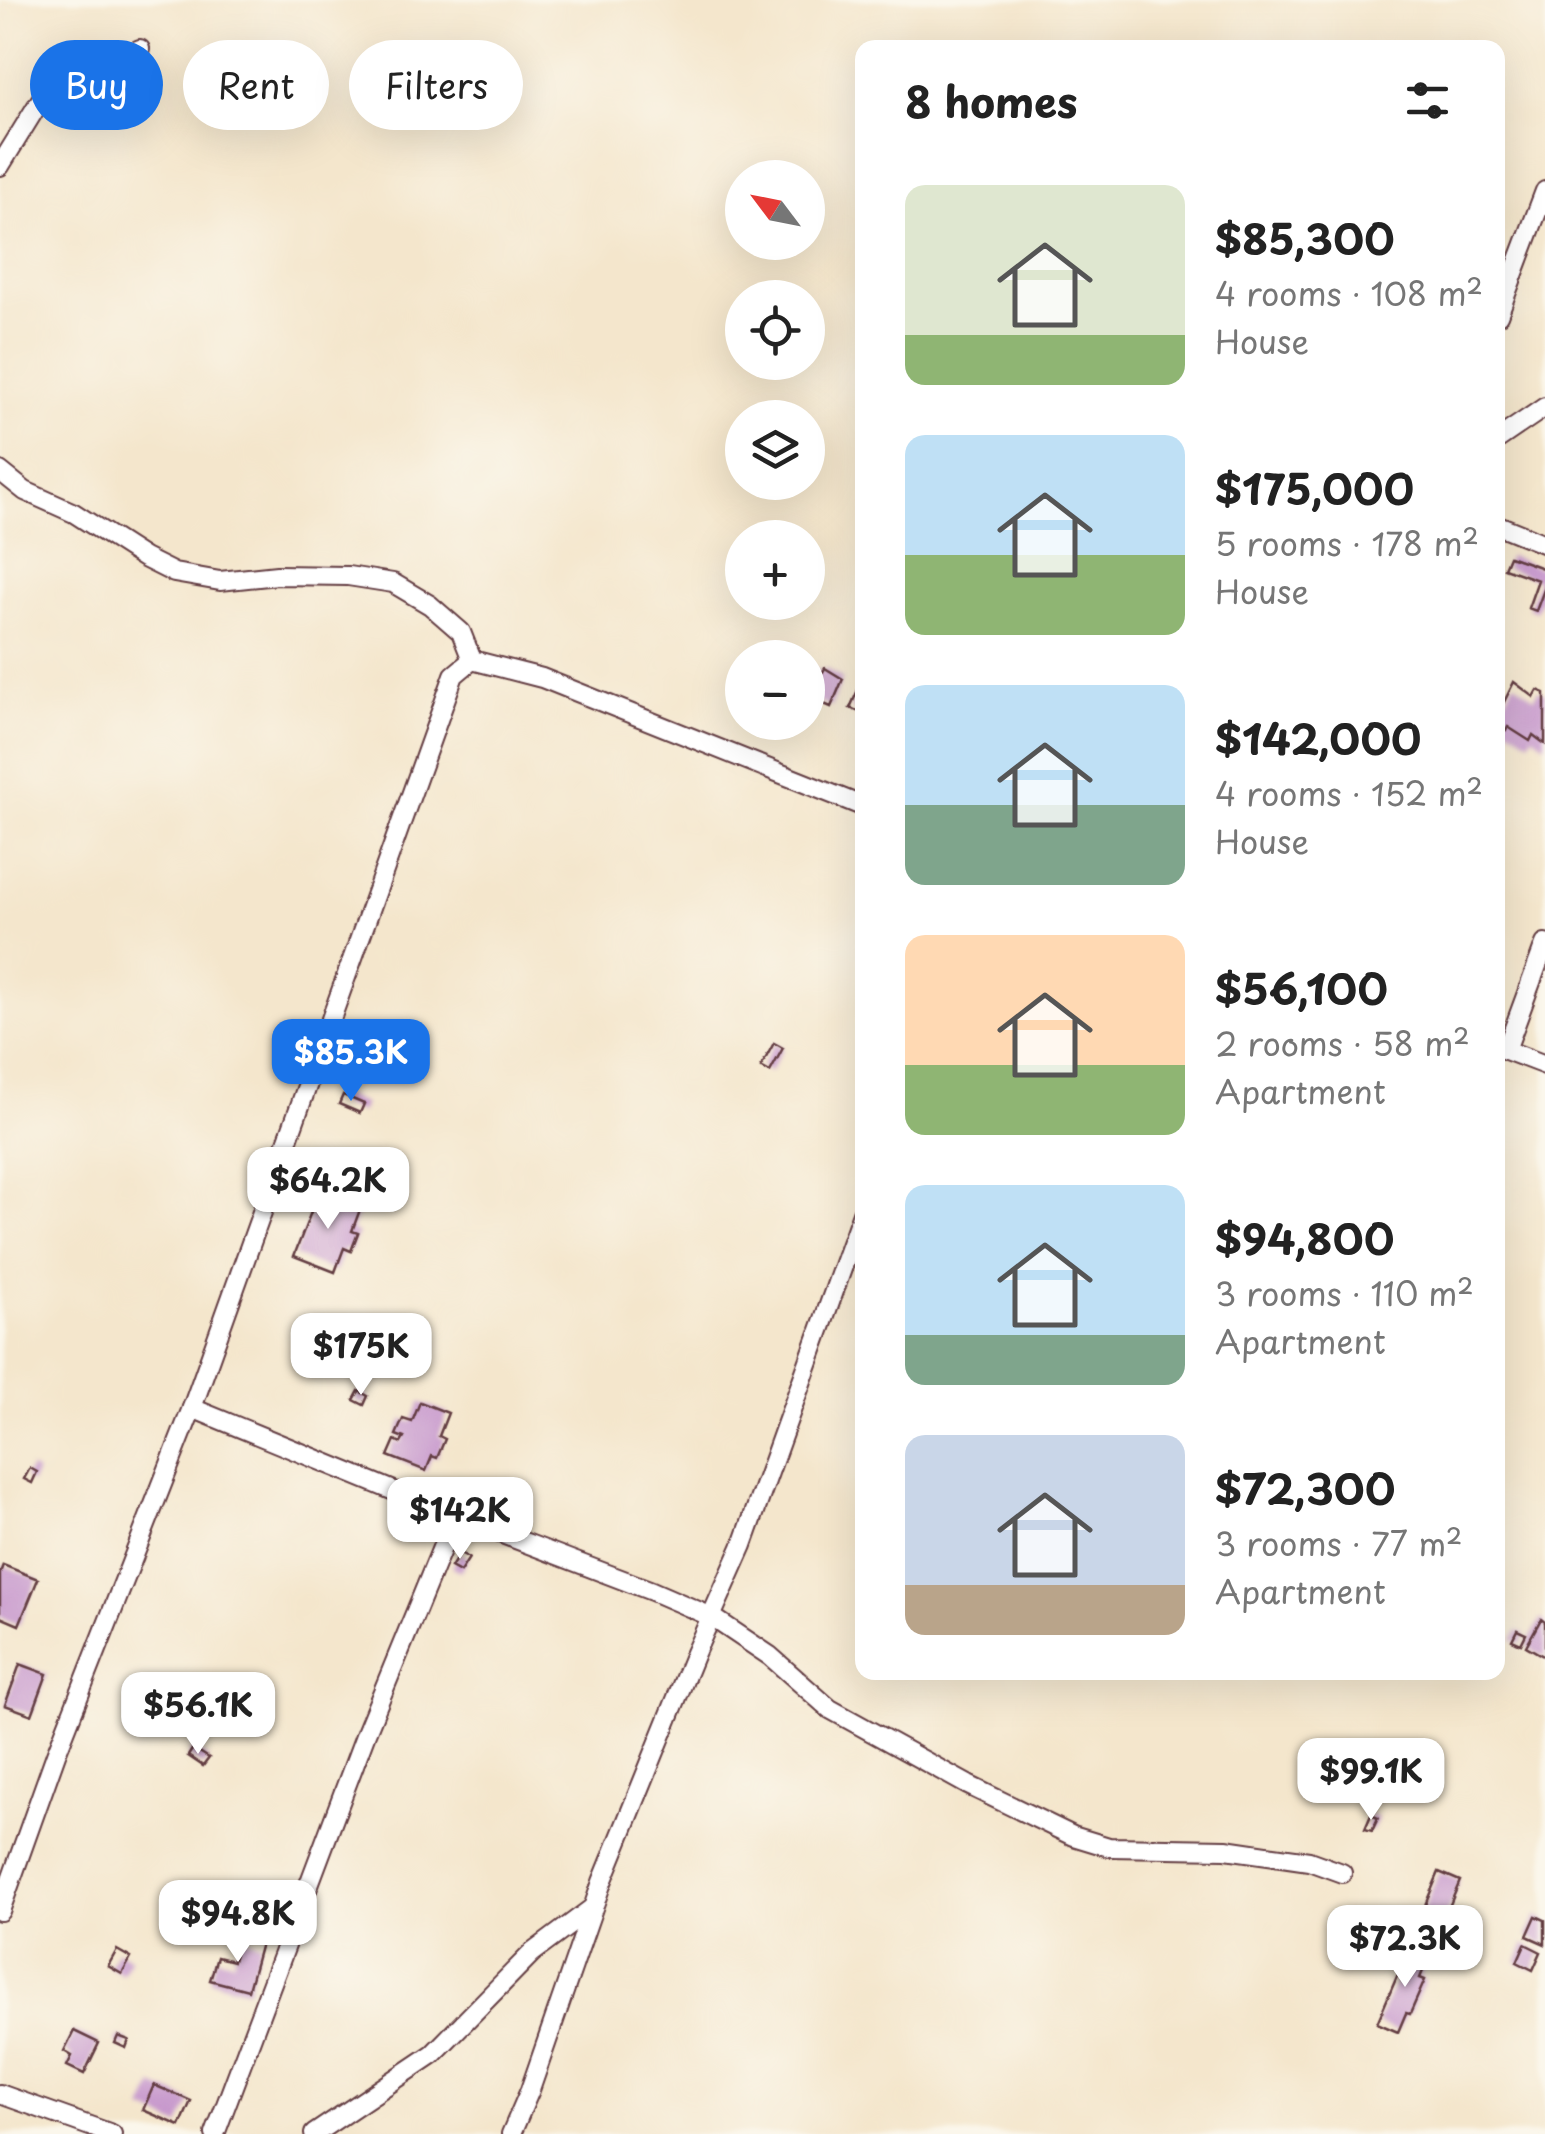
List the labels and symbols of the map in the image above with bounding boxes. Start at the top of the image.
north arrow [725,160,825,260]
pin: $85.3K [270,1019,432,1104]
pin: $64.2K [247,1147,409,1232]
pin: $175K [291,1313,431,1398]
pin: $142K [390,1477,530,1562]
pin: $56.1K [117,1672,279,1757]
pin: $99.1K [1290,1738,1452,1823]
pin: $94.8K [157,1880,319,1965]
pin: $72.3K [1324,1905,1486,1990]

